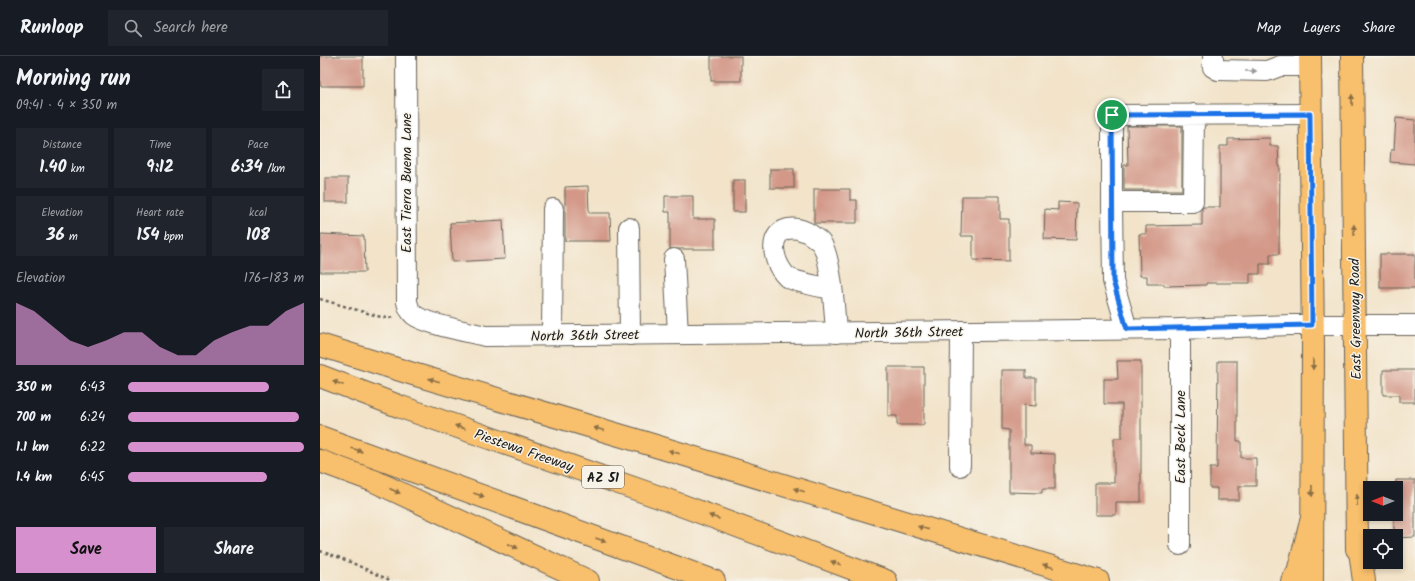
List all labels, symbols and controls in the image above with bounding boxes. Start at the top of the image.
search box [108,10,388,46]
text: Runloop [20,13,84,43]
text: Search here [154,16,228,40]
icon: search [122,17,144,39]
text: Map [1257,17,1281,39]
text: Layers [1303,17,1341,39]
text: Share [1363,17,1395,39]
text: Morning run [16,62,131,97]
one-way arrow [1245,68,1258,74]
button: share [262,69,304,111]
one-way arrow [1349,93,1355,106]
text: 09:41 · 4 × 350 m [16,95,117,116]
pin [1095,98,1129,132]
icon: arrive [1101,104,1123,126]
street label: East Tierra Buena Lane [396,112,418,253]
text: Distance [42,136,82,154]
text: Time [149,136,171,154]
text: Pace [248,136,268,154]
text: 1.40 [39,154,66,181]
text: 9:12 [146,154,174,181]
text: 6:34 [231,154,263,181]
text: km [66,160,85,178]
text: /km [263,160,285,178]
text: Elevation [41,204,83,222]
text: Heart rate [136,204,184,222]
text: kcal [249,204,267,222]
text: 36 [46,222,65,249]
text: 154 [136,222,159,249]
text: 108 [246,222,270,249]
one-way arrow [1351,223,1357,236]
text: m [65,228,78,246]
text: bpm [159,228,184,246]
street label: East Greenway Road [1344,257,1368,380]
text: Elevation [16,268,65,289]
text: 176–183 m [244,268,304,289]
street label: North 36th Street [854,321,964,345]
street label: North 36th Street [530,324,640,348]
one-way arrow [1310,358,1316,371]
text: 350 m [16,377,52,398]
text: 6:43 [80,377,105,398]
one-way arrow [427,377,439,383]
one-way arrow [331,379,343,385]
street label: East Beck Lane [1170,390,1192,484]
text: 700 m [16,407,51,428]
text: 6:24 [80,407,105,428]
one-way arrow [453,424,465,430]
street label: Piestewa Freeway [471,424,577,478]
one-way arrow [592,426,604,432]
text: 1.1 km [16,437,49,458]
text: 6:22 [80,437,106,458]
one-way arrow [351,447,363,453]
one-way arrow [668,449,680,455]
road number: AZ 51 [582,466,624,488]
text: 1.4 km [16,467,52,488]
text: 6:45 [80,467,105,488]
north arrow [1363,481,1403,521]
map controls [1363,481,1403,569]
one-way arrow [1309,485,1315,498]
one-way arrow [792,487,804,493]
one-way arrow [389,488,401,494]
one-way arrow [473,492,485,498]
one-way arrow [1354,493,1360,506]
one-way arrow [708,514,720,520]
one-way arrow [917,525,929,531]
button: Save [16,527,156,573]
button: Share [164,527,304,573]
button: locate [1363,529,1403,569]
one-way arrow [595,537,607,543]
one-way arrow [507,543,519,549]
one-way arrow [830,559,842,565]
one-way arrow [1041,562,1053,568]

